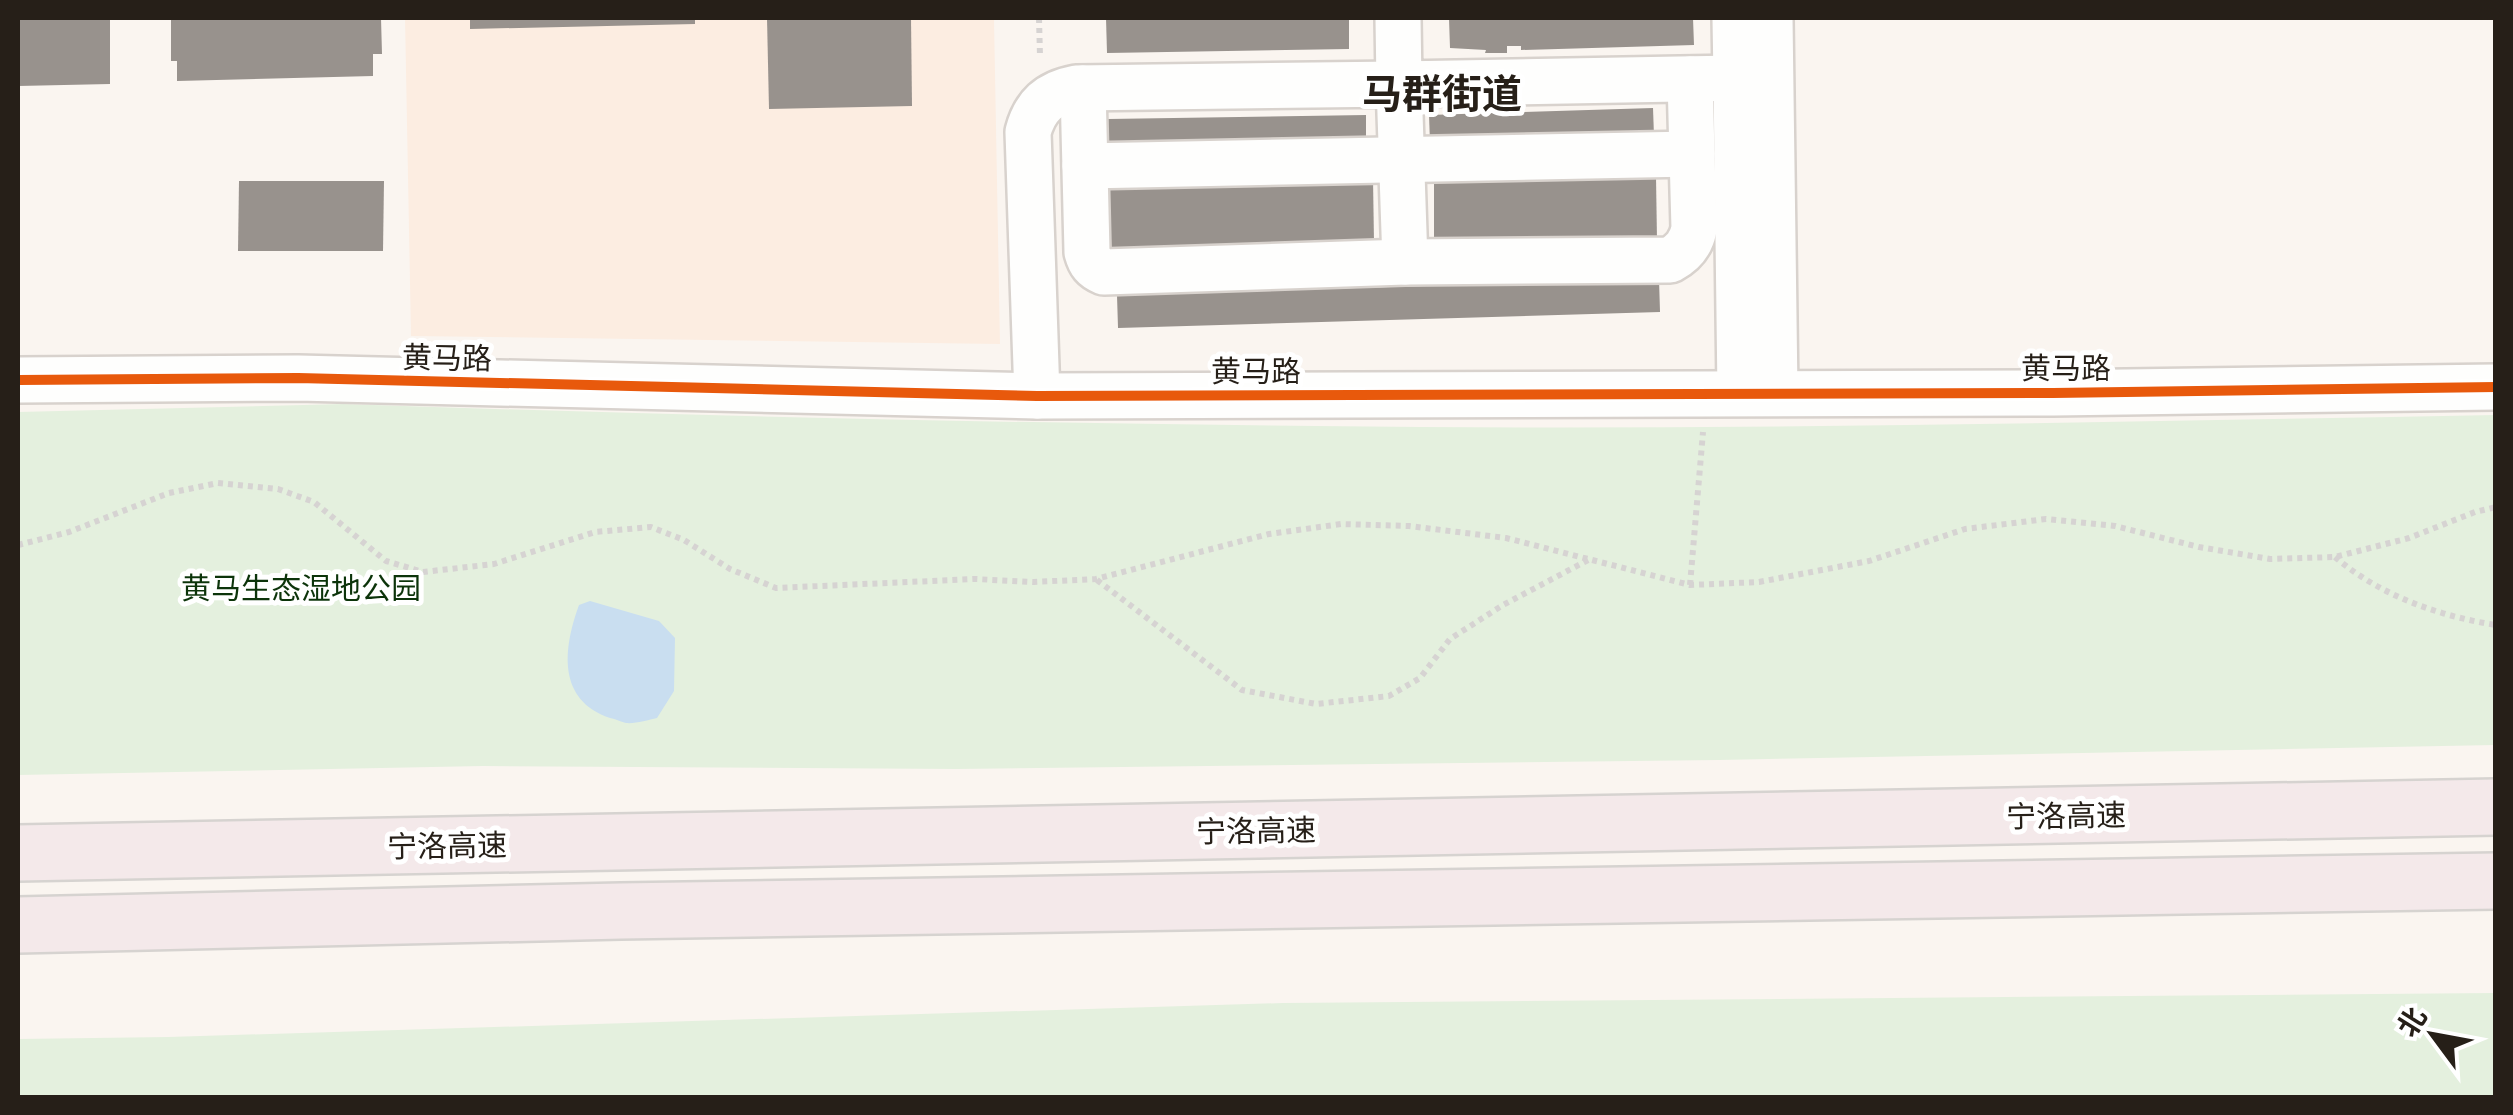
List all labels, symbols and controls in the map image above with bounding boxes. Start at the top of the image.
district label: 马群街道 [1362,65,1522,120]
street label: 黄马路 [402,336,492,378]
street label: 黄马路 [2021,347,2111,388]
street label: 黄马路 [1211,350,1301,391]
park label: 黄马生态湿地公园 [181,567,421,608]
street label: 宁洛高速 [2006,793,2126,837]
street label: 宁洛高速 [1196,808,1316,852]
street label: 宁洛高速 [387,823,507,867]
north arrow [2383,985,2483,1085]
text: 北 [2387,999,2434,1043]

